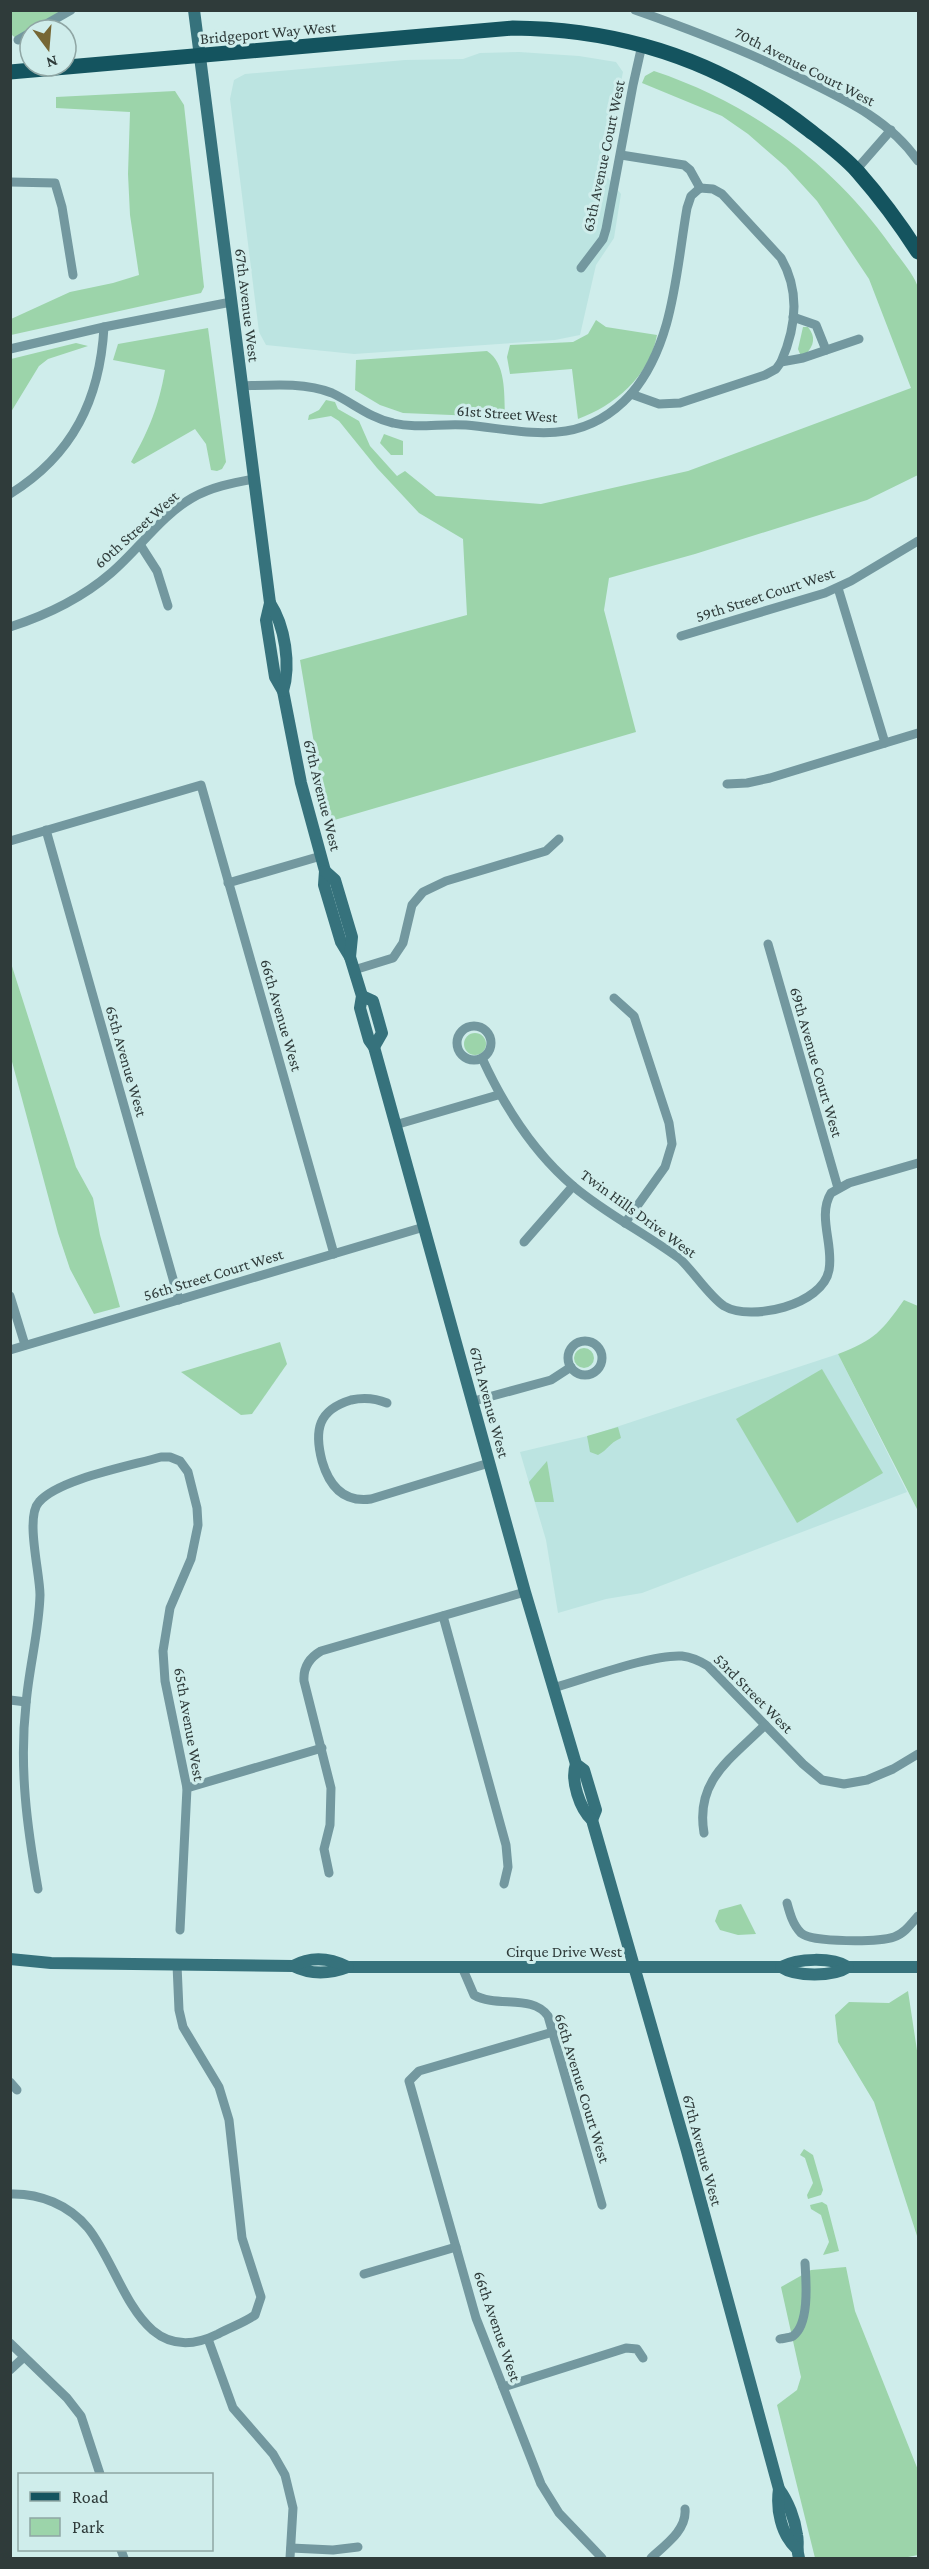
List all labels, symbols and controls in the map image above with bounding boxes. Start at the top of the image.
north arrow [18,18,78,78]
street label: Bridgeport Way West [199,18,337,48]
street label: 70th Avenue Court West [732,24,879,110]
text: N [44,52,60,72]
street label: 63th Avenue Court West [579,78,628,233]
street label: 67th Avenue West [232,247,263,364]
street label: 61st Street West [456,401,559,426]
street label: 60th Street West [91,487,182,572]
street label: 59th Street Court West [693,564,837,625]
street label: 67th Avenue West [300,738,345,853]
street label: 66th Avenue West [257,957,306,1074]
street label: 69th Avenue Court West [787,985,846,1140]
street label: 65th Avenue West [102,1004,151,1119]
street label: Twin Hills Drive West [577,1166,701,1262]
street label: 56th Street Court West [141,1245,286,1304]
street label: 67th Avenue West [466,1345,513,1460]
street label: 53rd Street West [711,1650,797,1737]
street label: 65th Avenue West [171,1666,208,1783]
street label: Cirque Drive West [506,1943,623,1961]
street label: 66th Avenue Court West [552,2011,614,2166]
street label: 67th Avenue West [679,2093,726,2208]
street label: 66th Avenue West [471,2269,525,2384]
legend [18,2473,213,2551]
text: Road [72,2487,109,2507]
text: Park [72,2517,104,2537]

